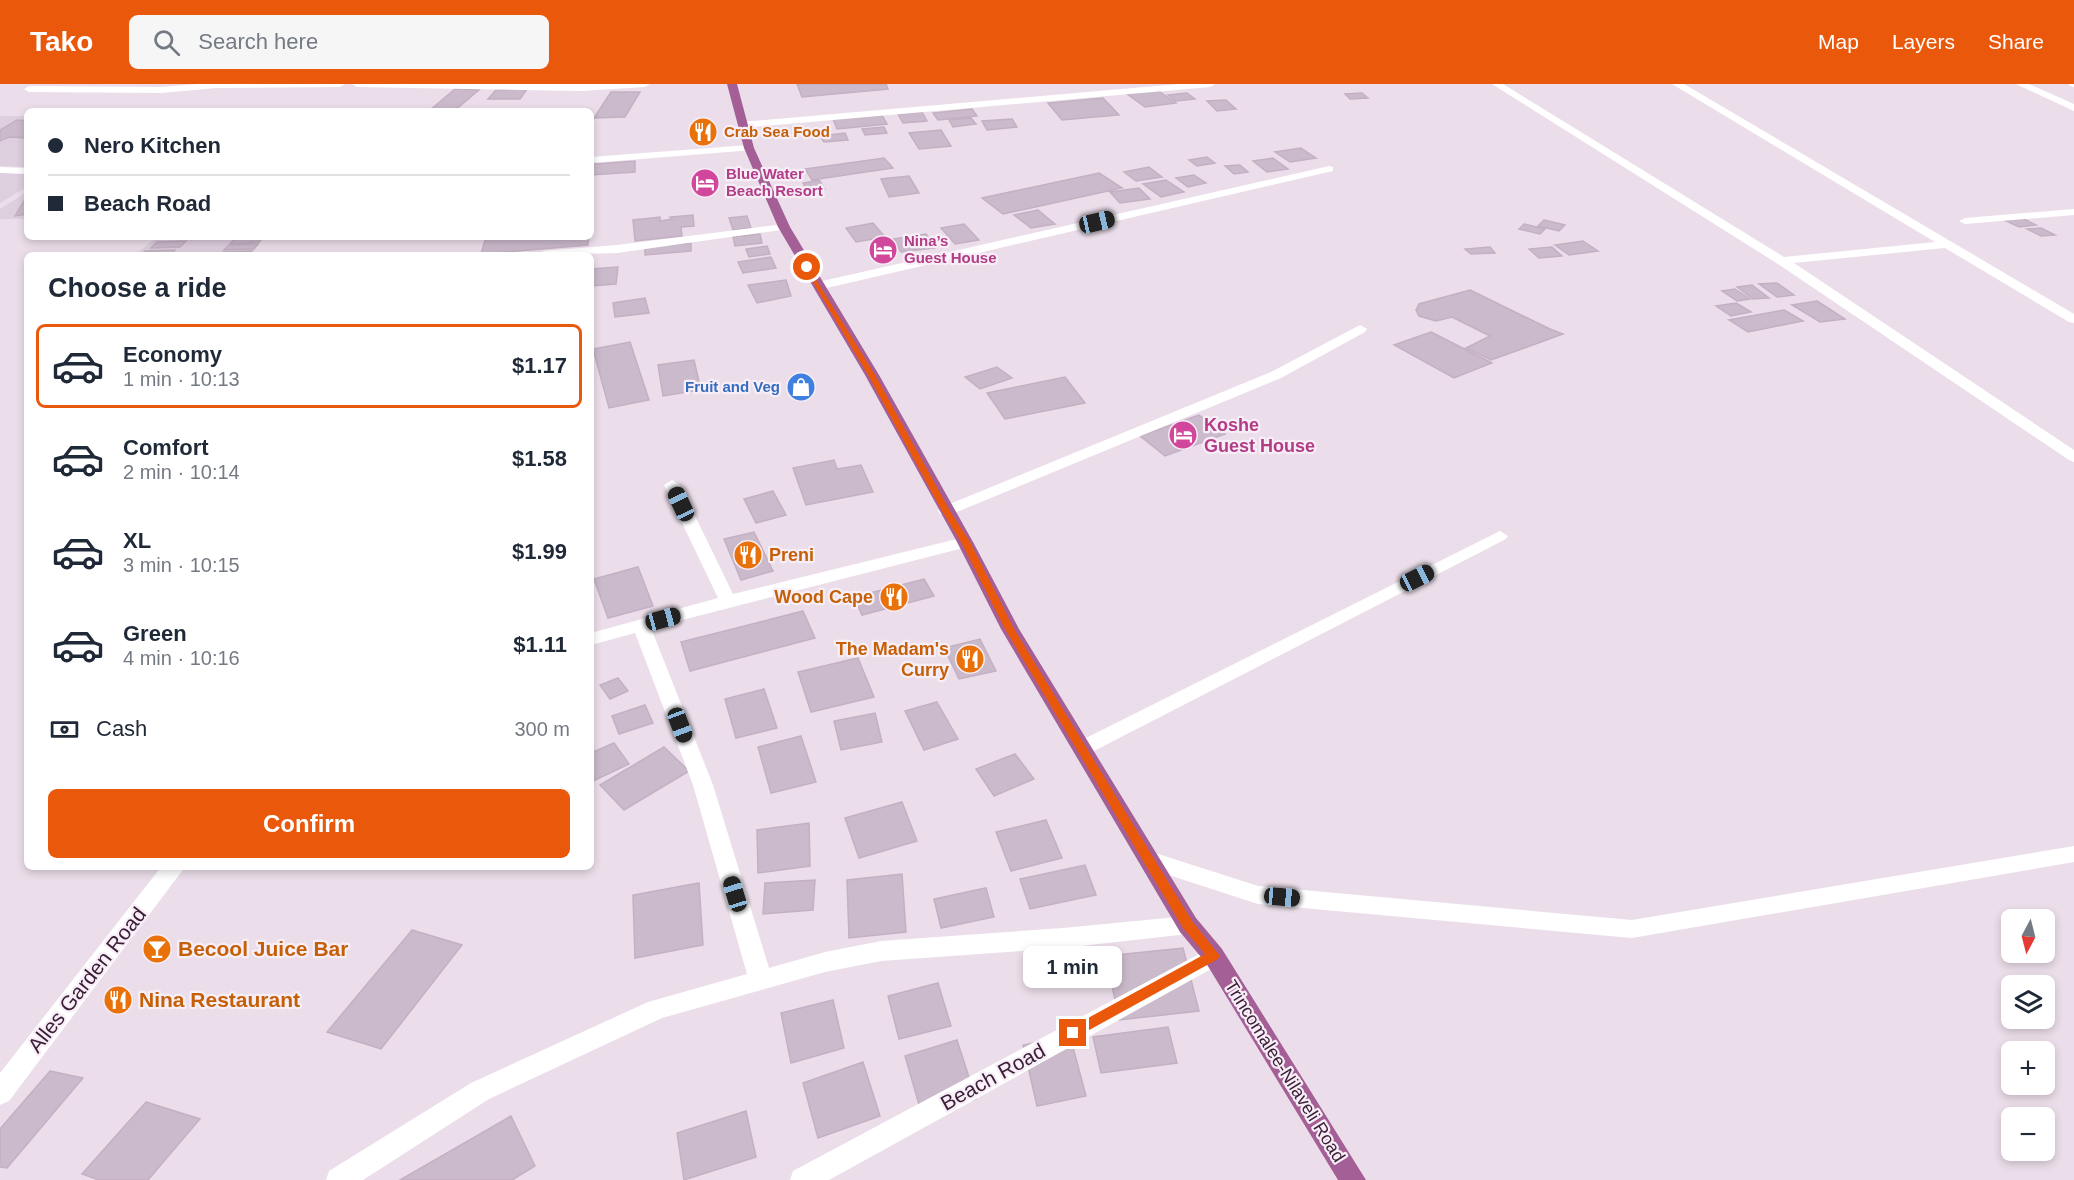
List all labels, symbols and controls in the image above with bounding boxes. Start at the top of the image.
search box [129,15,549,69]
text: Tako [30,26,93,57]
icon: search [150,26,183,59]
text: Search here [198,29,318,54]
text: Map [1818,30,1859,53]
text: Layers [1892,30,1955,53]
text: Share [1988,30,2044,53]
restaurant icon: Crab Sea Food [687,116,719,148]
place label: Crab Sea Food [724,123,830,140]
text: Nero Kitchen [84,133,221,158]
place label: Blue Water Beach Resort [726,165,823,199]
hotel icon: Blue Water Beach Resort [689,167,721,199]
text: Beach Road [84,191,211,216]
car [1077,209,1117,235]
place label: Nina’s Guest House [904,232,997,266]
hotel icon: Nina’s Guest House [867,234,899,266]
route start [793,253,820,280]
text: Choose a ride [48,273,227,303]
icon: car [51,339,105,393]
text: Economy [123,342,222,367]
text: $1.17 [512,353,567,378]
text: 1 min · 10:13 [123,368,240,390]
shop icon: Fruit and Veg [785,371,817,403]
place label: Fruit and Veg [685,378,780,395]
place label: Koshe Guest House [1204,415,1315,456]
hotel icon: Koshe Guest House [1167,419,1199,451]
icon: car [51,432,105,486]
text: Comfort [123,435,209,460]
text: $1.58 [512,446,567,471]
text: 2 min · 10:14 [123,461,240,483]
car [665,484,697,524]
icon: car [51,525,105,579]
text: XL [123,528,151,553]
text: $1.99 [512,539,567,564]
restaurant icon: Preni [732,539,764,571]
place label: Preni [769,545,814,565]
text: 3 min · 10:15 [123,554,240,576]
car [1397,562,1437,594]
restaurant icon: Wood Cape [878,581,910,613]
place label: Wood Cape [774,587,873,607]
car [643,606,683,632]
icon: car [51,618,105,672]
text: Green [123,621,187,646]
text: $1.11 [513,632,567,657]
place label: The Madam's Curry [836,639,949,680]
restaurant icon: The Madam's Curry [954,643,986,675]
text: 4 min · 10:16 [123,647,240,669]
car [665,705,695,745]
icon: cash [48,713,81,746]
text: Cash [96,716,147,741]
text: 300 m [514,718,570,740]
button: Confirm [48,789,570,858]
car [721,874,749,914]
car [1263,886,1301,908]
street label: Alles Garden Road [23,903,150,1057]
north arrow [2001,909,2055,963]
map controls [2001,909,2055,1161]
bar icon: Becool Juice Bar [141,933,173,965]
place label: Becool Juice Bar [178,937,348,960]
callout: 1 min [1024,946,1122,988]
text: 1 min [1046,956,1099,978]
button: layers [2001,975,2055,1029]
street label: Trincomalee-Nilaveli Road [1221,976,1349,1166]
restaurant icon: Nina Restaurant [102,984,134,1016]
place label: Nina Restaurant [139,988,300,1011]
route end [1059,1019,1086,1046]
street label: Beach Road [937,1038,1049,1115]
button: + [2001,1041,2055,1095]
button: − [2001,1107,2055,1161]

